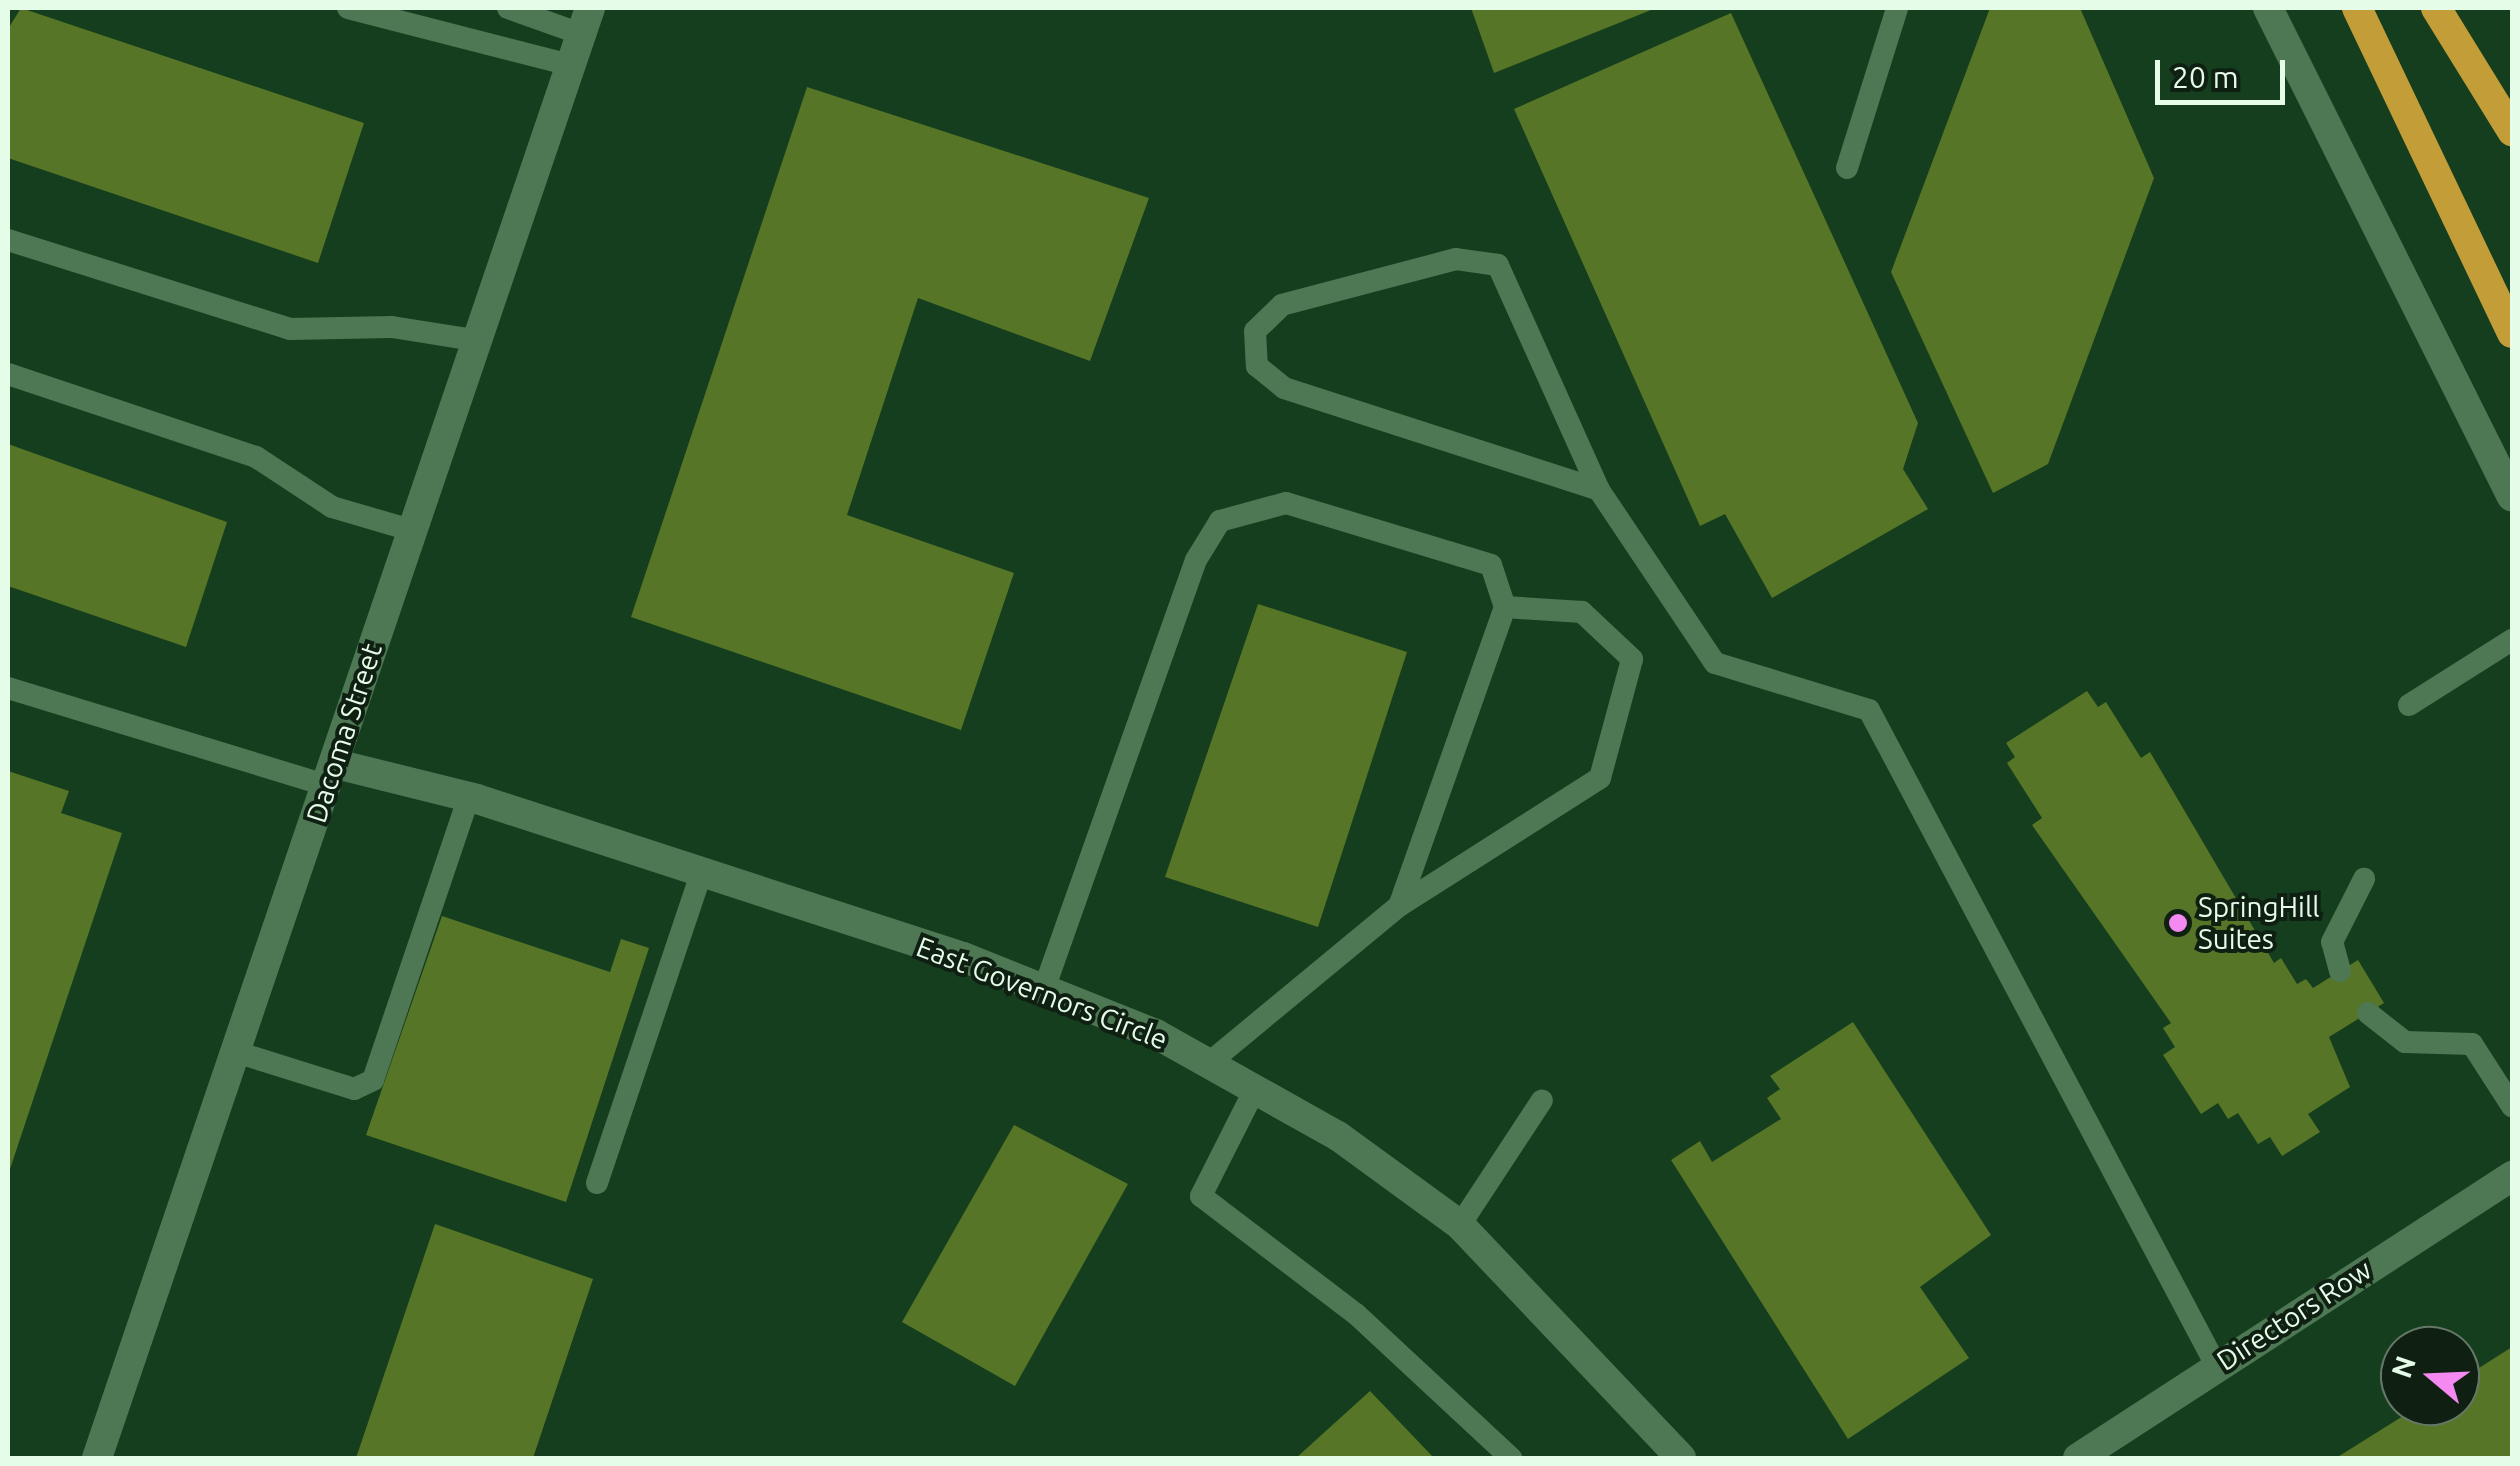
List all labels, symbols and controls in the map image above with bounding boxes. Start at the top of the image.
scale bar [2160,40,2290,102]
text: 20 m [2172,60,2239,94]
street label: Dacoma Street [299,639,389,827]
place label: SpringHill Suites [2198,890,2320,956]
marker: SpringHill Suites [2167,912,2189,934]
street label: East Governors Circle [912,930,1172,1056]
street label: Directors Row [2210,1253,2378,1377]
north arrow [2380,1326,2480,1426]
text: N [2385,1352,2421,1382]

